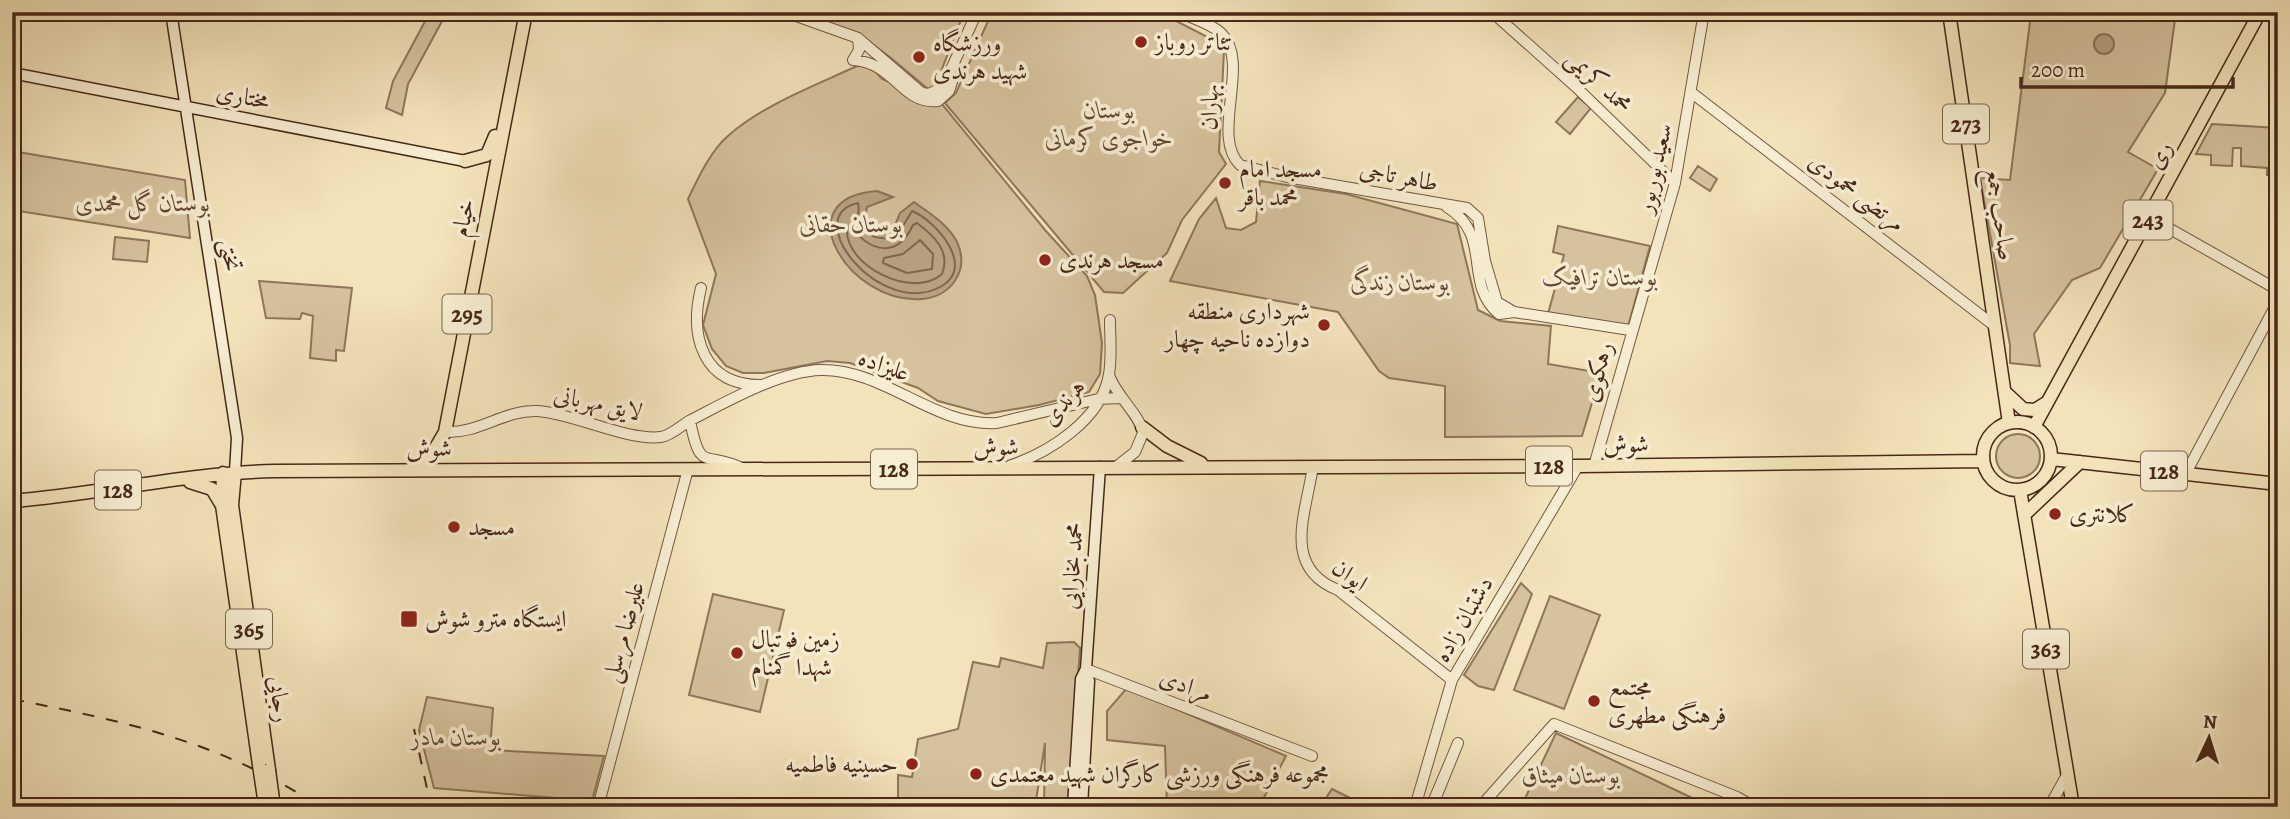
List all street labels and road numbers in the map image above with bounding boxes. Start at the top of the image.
street label: محمد کریمی [1558,42,1639,121]
street label: مختاری [214,75,273,117]
street label: بهاران [1192,83,1226,131]
road number: 273 [1943,105,1989,144]
street label: سعید بوربور [1628,120,1680,218]
street label: ری [2138,135,2180,175]
street label: مرتضی محمودی [1801,145,1912,240]
street label: طاهر تاجی [1357,153,1441,199]
street label: صاحب جمع [1973,166,2023,263]
street label: خیام [444,196,487,241]
road number: 243 [2124,200,2172,240]
street label: تختی [212,236,249,274]
road number: 295 [442,294,491,334]
street label: رهکوی [1574,338,1620,406]
street label: علیزاده [854,341,914,389]
street label: هرندی [1034,371,1092,433]
street label: لایق مهربانی [551,378,645,428]
street label: شوش [1603,428,1649,460]
street label: شوش [973,431,1019,463]
street label: شوش [406,432,452,464]
road number: 128 [1526,446,1572,486]
road number: 128 [871,449,917,489]
road number: 128 [2141,452,2187,491]
road number: 128 [95,470,141,510]
street label: محمد بخارایی [1053,522,1091,610]
street label: ایوان [1326,551,1374,599]
street label: دشتبان زاده [1426,570,1500,668]
street label: علیرضا مرسلی [594,578,653,686]
road number: 365 [226,610,272,649]
road number: 363 [2023,629,2069,668]
street label: مرادی [1155,661,1217,710]
street label: رجایی [261,673,299,725]

